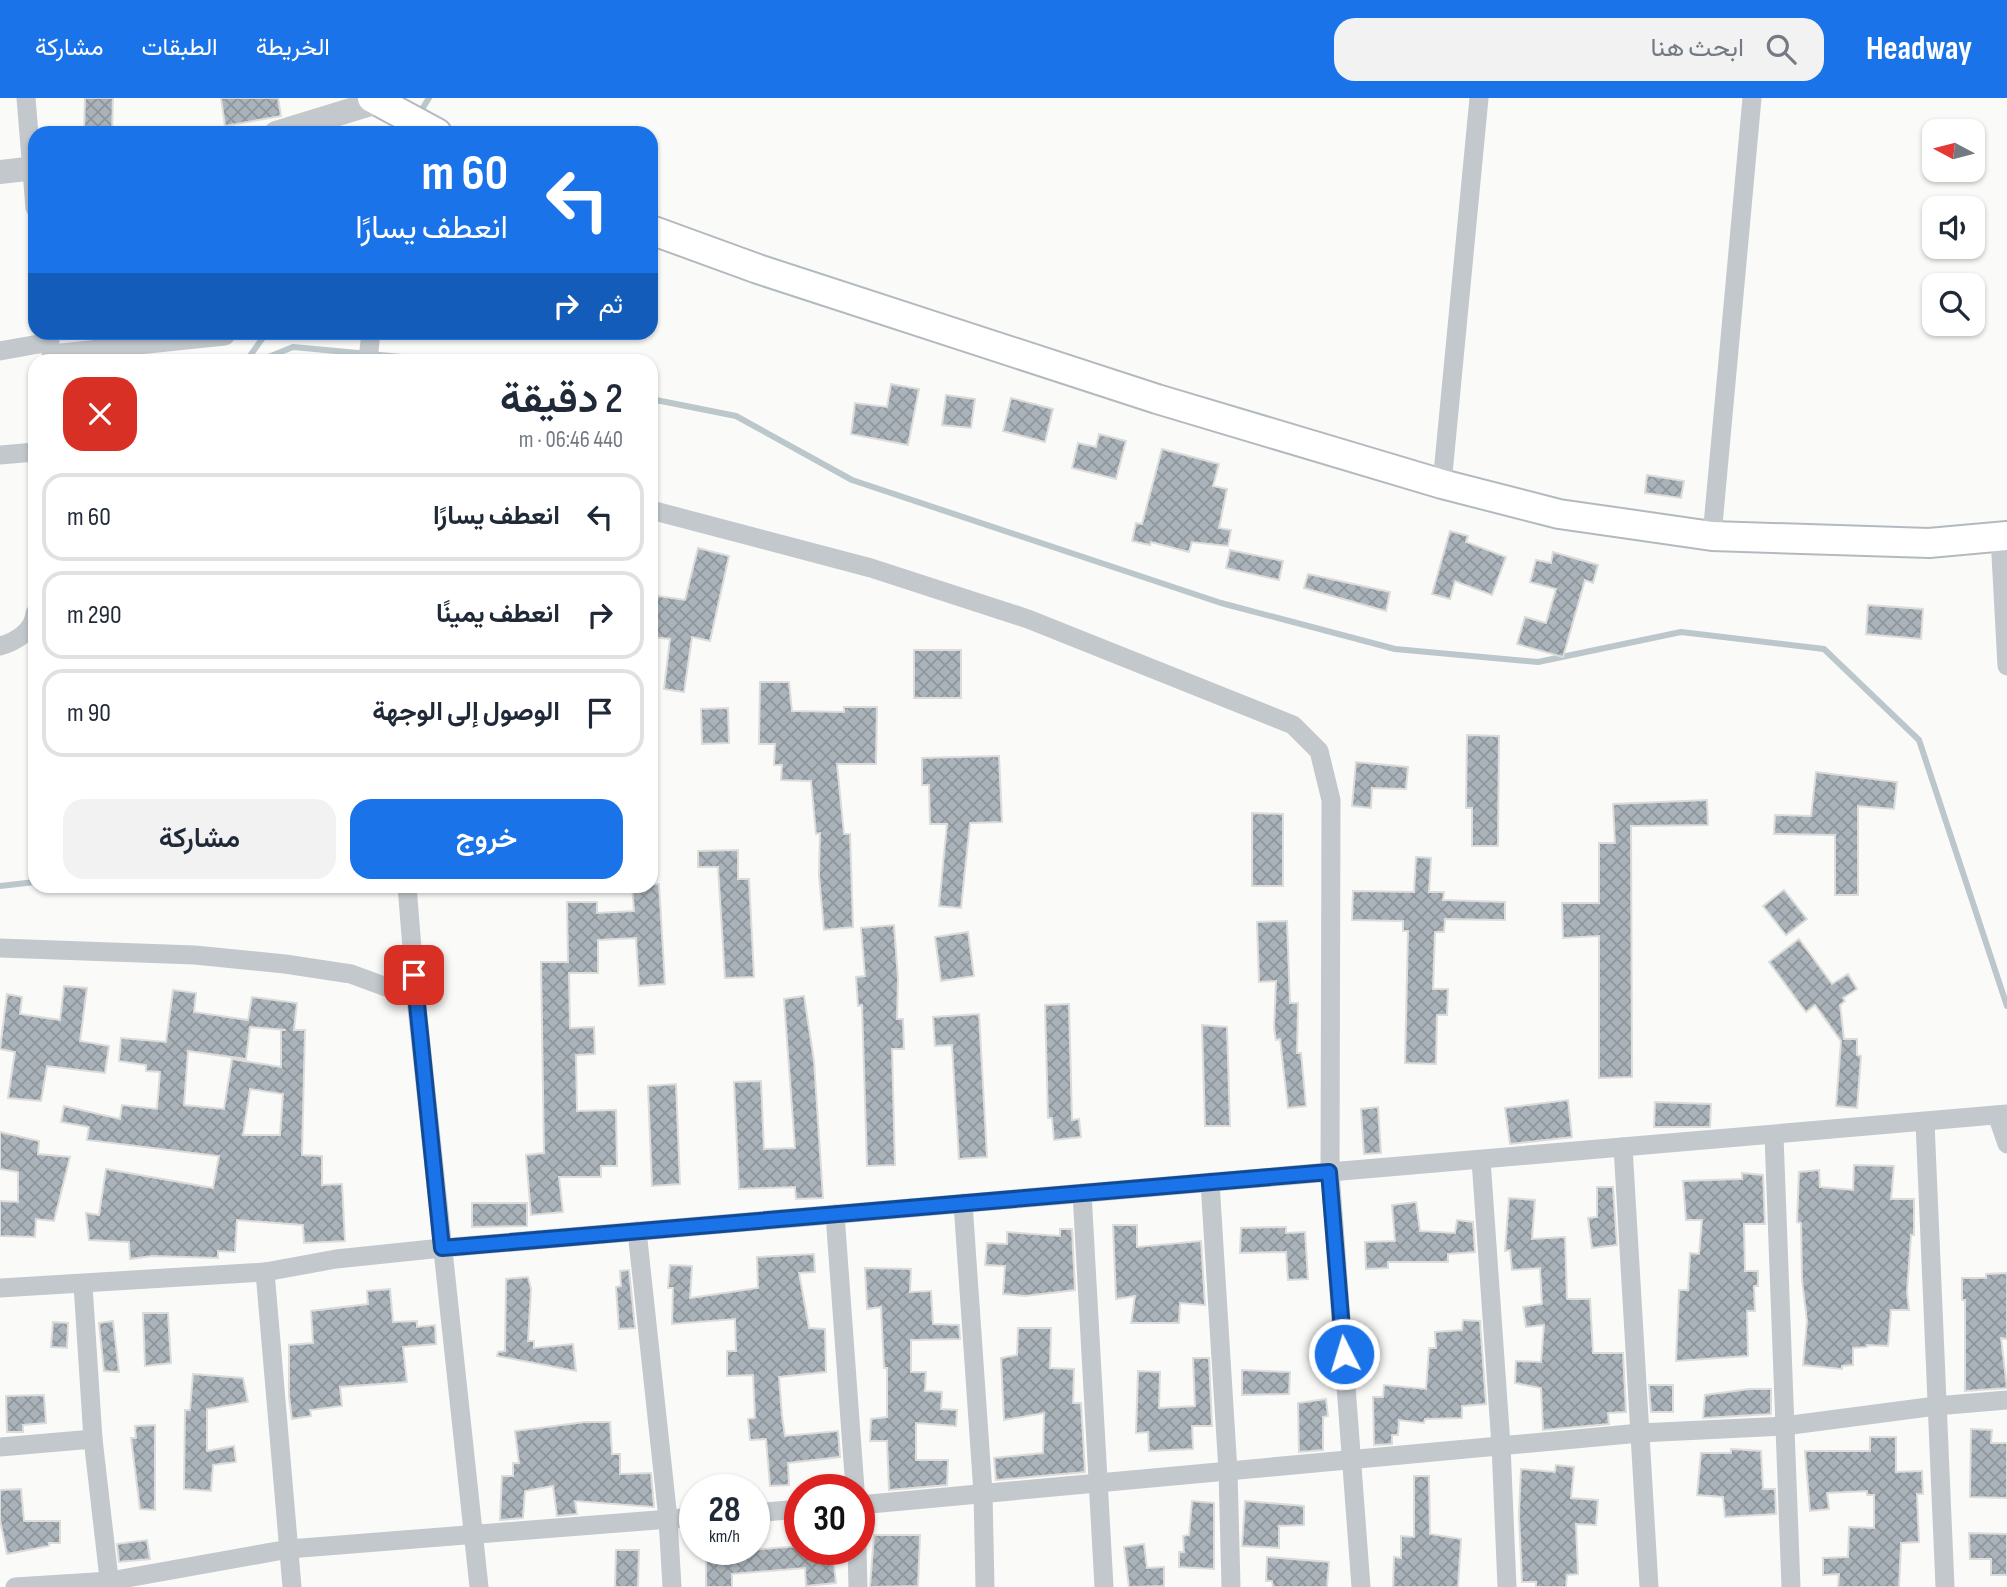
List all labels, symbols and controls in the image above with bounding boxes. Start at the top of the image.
search box [1334,18,1824,81]
text: Headway [1866,29,1972,69]
icon: search [1762,30,1800,68]
text: مشاركة [35,33,103,62]
text: الطبقات [141,33,218,62]
text: الخريطة [256,33,330,62]
text: ابحث هنا [1651,33,1744,64]
north arrow [1922,119,1984,182]
map controls [1922,119,1985,336]
text: 60 m [421,145,508,204]
icon: left [532,154,623,245]
button: sound [1922,196,1985,259]
text: انعطف يسارًا [355,209,508,248]
button: search [1922,273,1985,336]
icon: right [547,287,585,325]
text: ثم [599,290,623,321]
text: 2 دقيقة [500,374,623,425]
button: close [63,377,137,451]
text: 440 m · 06:46 [519,426,623,454]
icon: left [581,498,619,536]
text: انعطف يسارًا [433,501,560,532]
text: 60 m [67,502,111,533]
icon: right [581,596,619,634]
text: انعطف يمينًا [436,599,560,630]
text: 290 m [67,600,122,631]
icon: arrive [581,694,619,732]
text: الوصول إلى الوجهة [372,697,560,728]
text: 90 m [67,698,111,729]
button: مشاركة [63,799,336,879]
button: خروج [350,799,623,879]
pin [384,945,444,1005]
icon: arrive [395,956,433,994]
position arrow [1307,1317,1381,1391]
speed limit sign: 30 [784,1474,875,1565]
text: 28 [709,1489,740,1532]
text: km/h [709,1526,740,1547]

